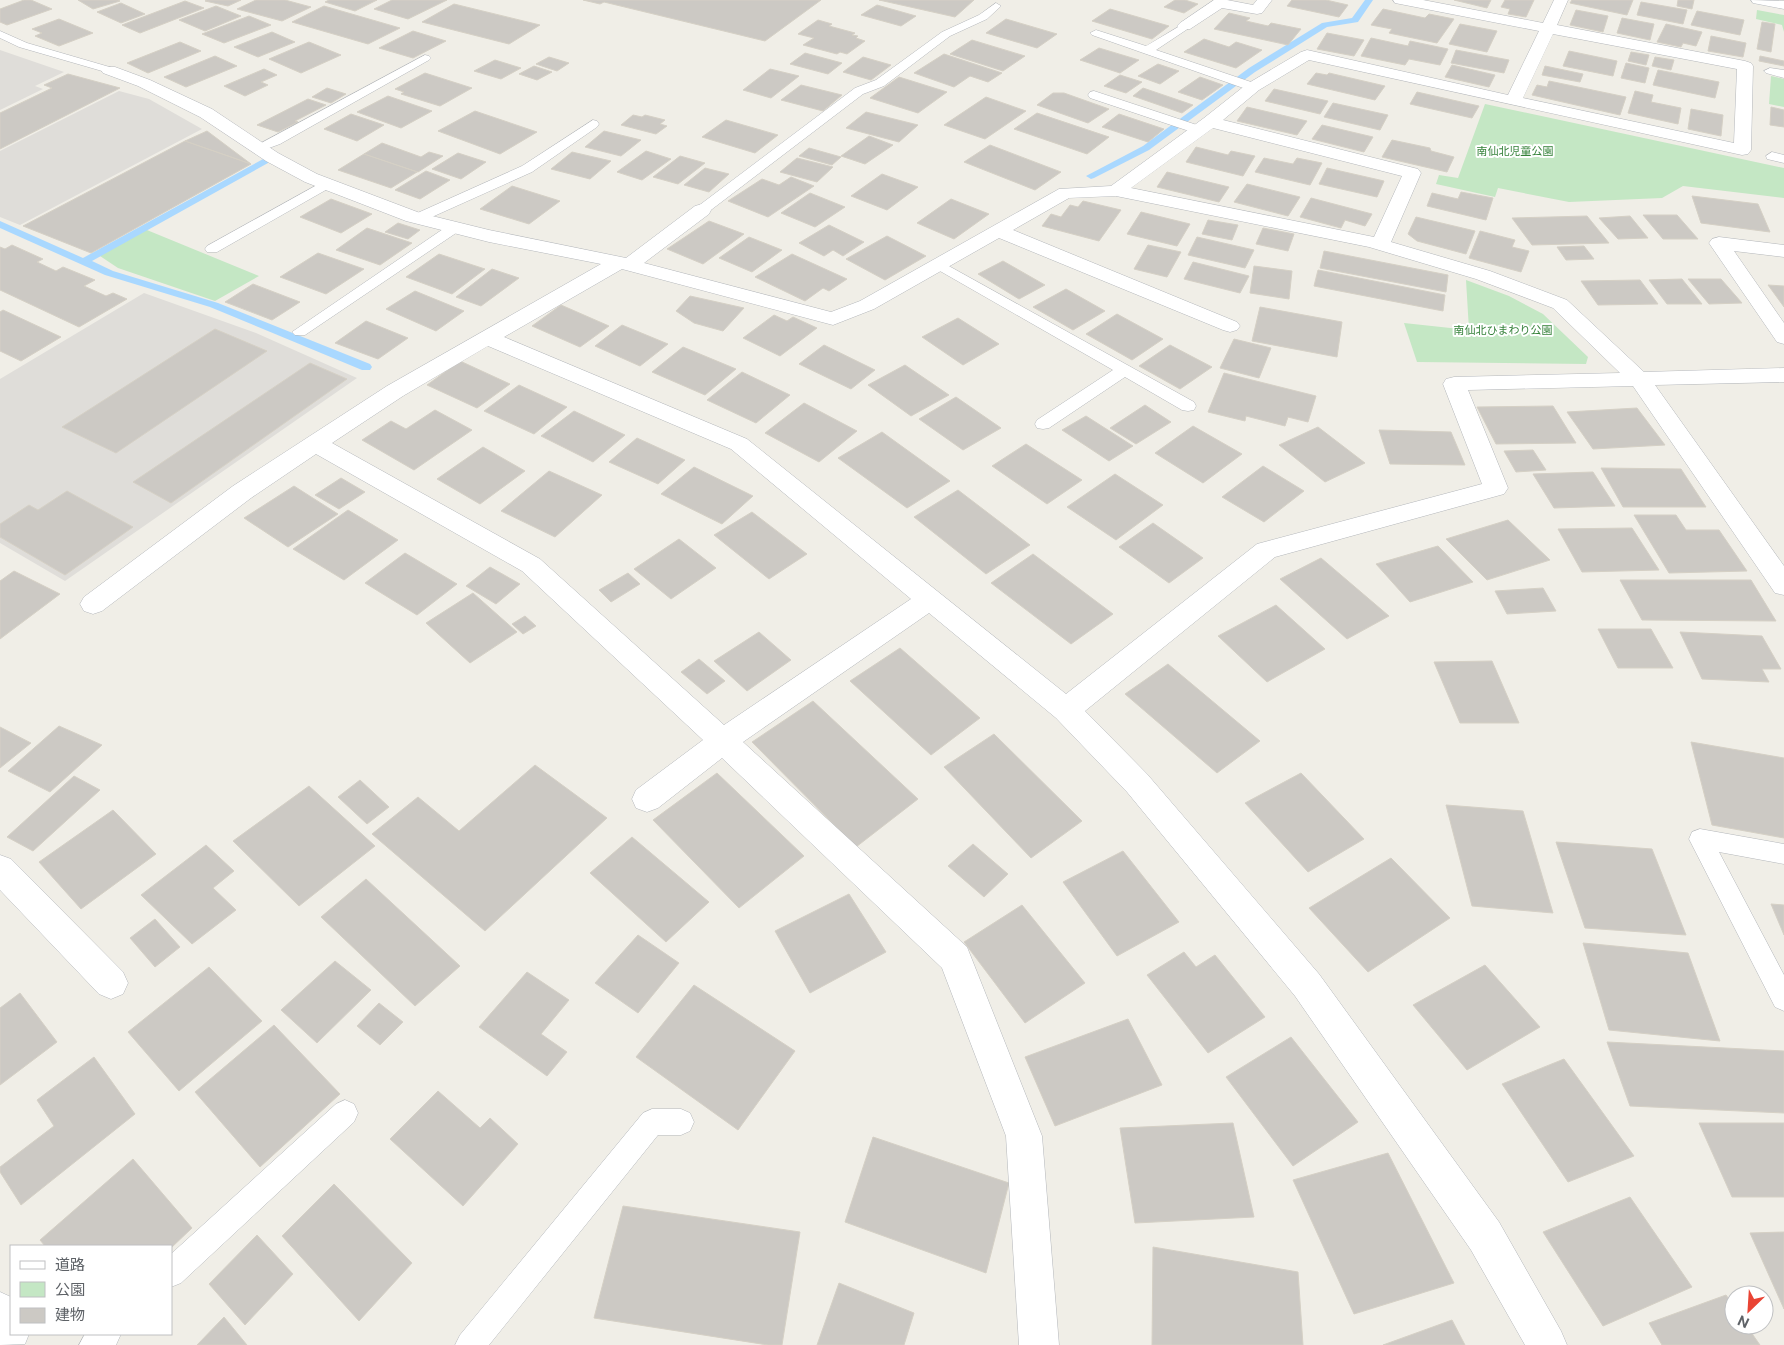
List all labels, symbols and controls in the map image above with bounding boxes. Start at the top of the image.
park label: 南仙北児童公園 [1477,145,1554,157]
park label: 南仙北ひまわり公園 [1454,324,1553,336]
legend [10,1245,172,1335]
text: 道路 [55,1256,85,1273]
text: 公園 [55,1281,85,1298]
north arrow [1724,1285,1774,1335]
text: 建物 [55,1306,85,1323]
text: N [1735,1312,1752,1331]

